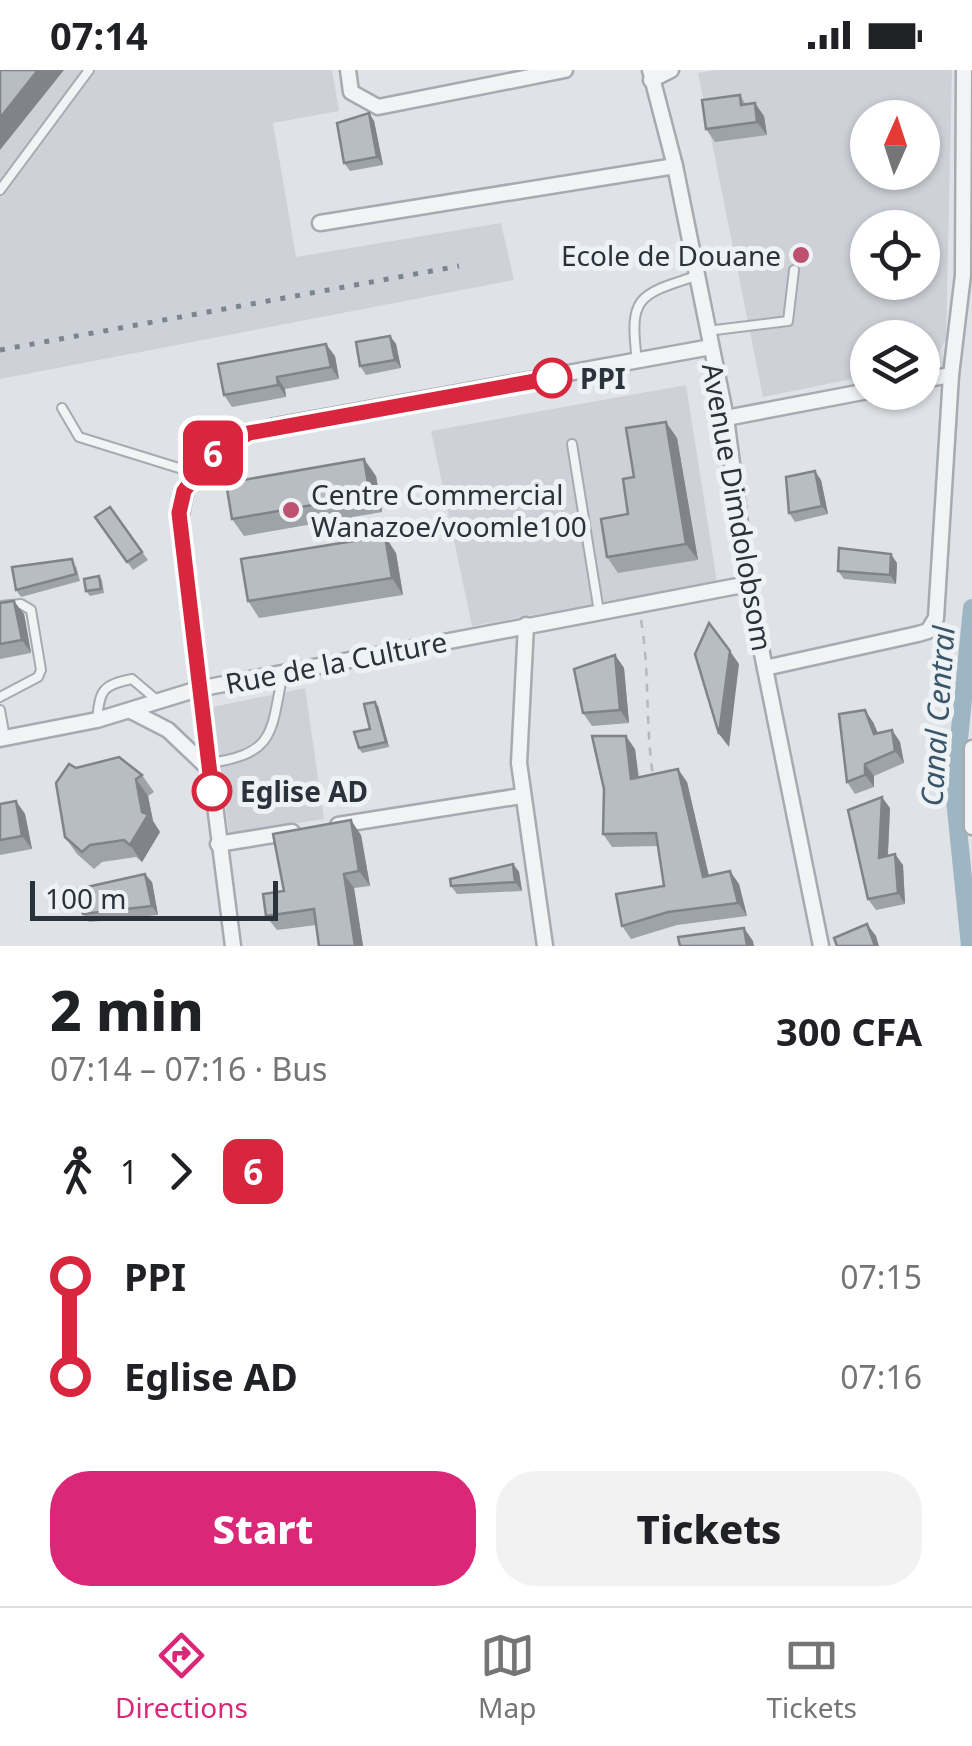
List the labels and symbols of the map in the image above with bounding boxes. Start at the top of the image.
north arrow [850,100,940,190]
place label: Ecole de Douane [561,236,781,274]
marker: Ecole de Douane [790,244,812,266]
marker: PPI [533,359,571,397]
place label: PPI [580,359,626,397]
street label: Avenue Dimdolobsom [694,360,782,654]
line badge: 6 [180,420,246,486]
place label: Centre Commercial Wanazoe/voomle100 [311,475,587,545]
marker: Centre Commercial Wanazoe/voomle100 [280,499,302,521]
street label: Rue de la Culture [222,622,450,702]
water label: Canal Central [910,623,964,808]
marker: Eglise AD [193,772,231,810]
place label: Eglise AD [240,772,368,810]
scale bar [30,876,278,920]

